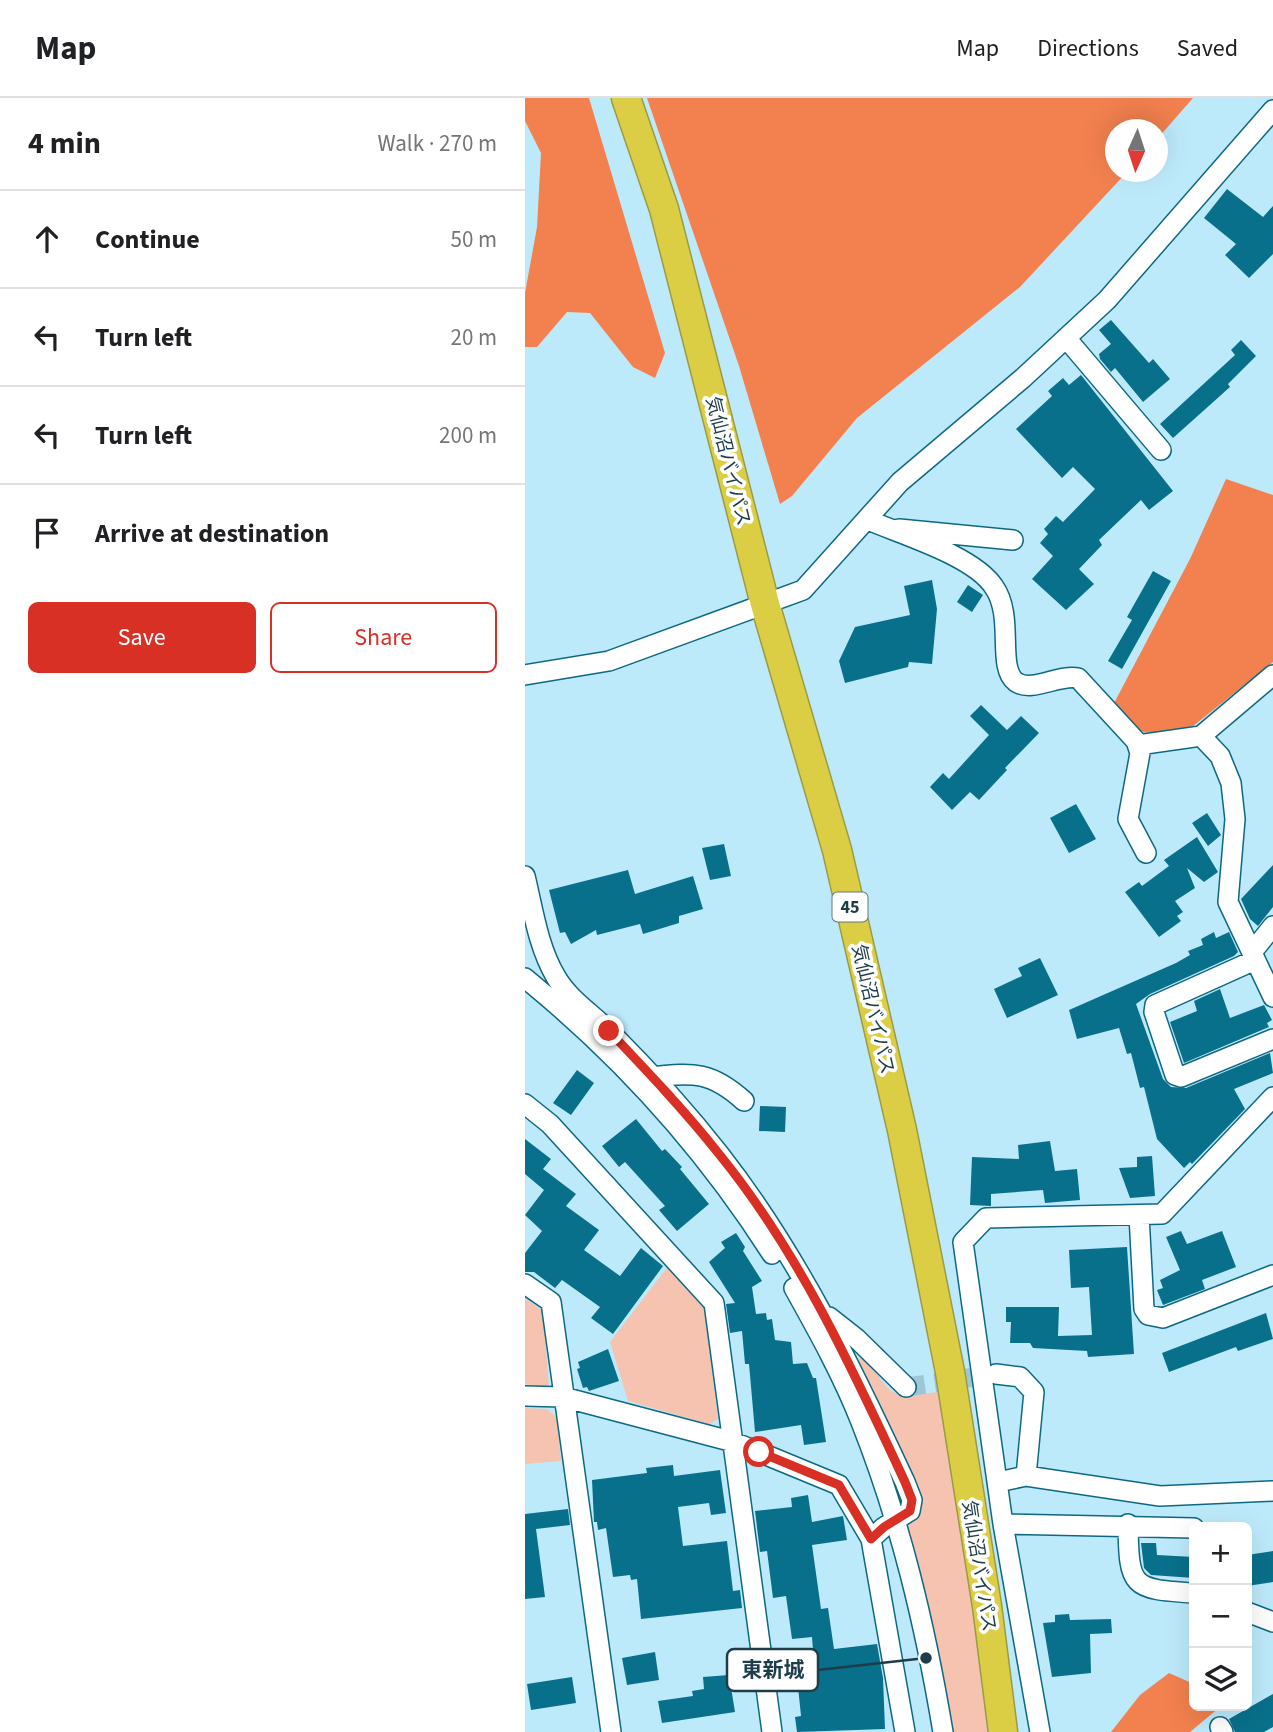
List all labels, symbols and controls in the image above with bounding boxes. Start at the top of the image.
text: Map [35,25,96,72]
text: Map [956,31,999,66]
text: Directions [1037,31,1139,66]
text: Saved [1177,31,1238,66]
north arrow [1105,119,1168,182]
text: 4 min [28,122,101,165]
text: Walk · 270 m [378,127,497,160]
icon: ahead [28,220,66,258]
text: Continue [95,221,200,258]
text: 50 m [450,223,497,256]
icon: left [28,318,66,356]
text: Turn left [95,319,192,356]
text: 20 m [450,321,497,354]
street label: 気仙沼バイパス [698,394,757,529]
icon: left [28,416,66,454]
text: Turn left [95,417,192,454]
text: 200 m [439,419,497,452]
icon: arrive [28,514,66,552]
text: Arrive at destination [95,515,329,552]
button: Save [28,602,256,673]
button: Share [270,602,497,673]
road number: 45 [833,892,867,922]
street label: 気仙沼バイパス [844,942,901,1077]
route end [593,1015,624,1046]
route start [743,1436,774,1467]
street label: 気仙沼バイパス [955,1499,1002,1634]
map controls [1189,1522,1252,1711]
button: + [1189,1522,1252,1585]
button: − [1189,1585,1252,1648]
button: layers [1189,1648,1252,1711]
callout: 東新城 [727,1649,818,1691]
text: 東新城 [742,1655,805,1685]

